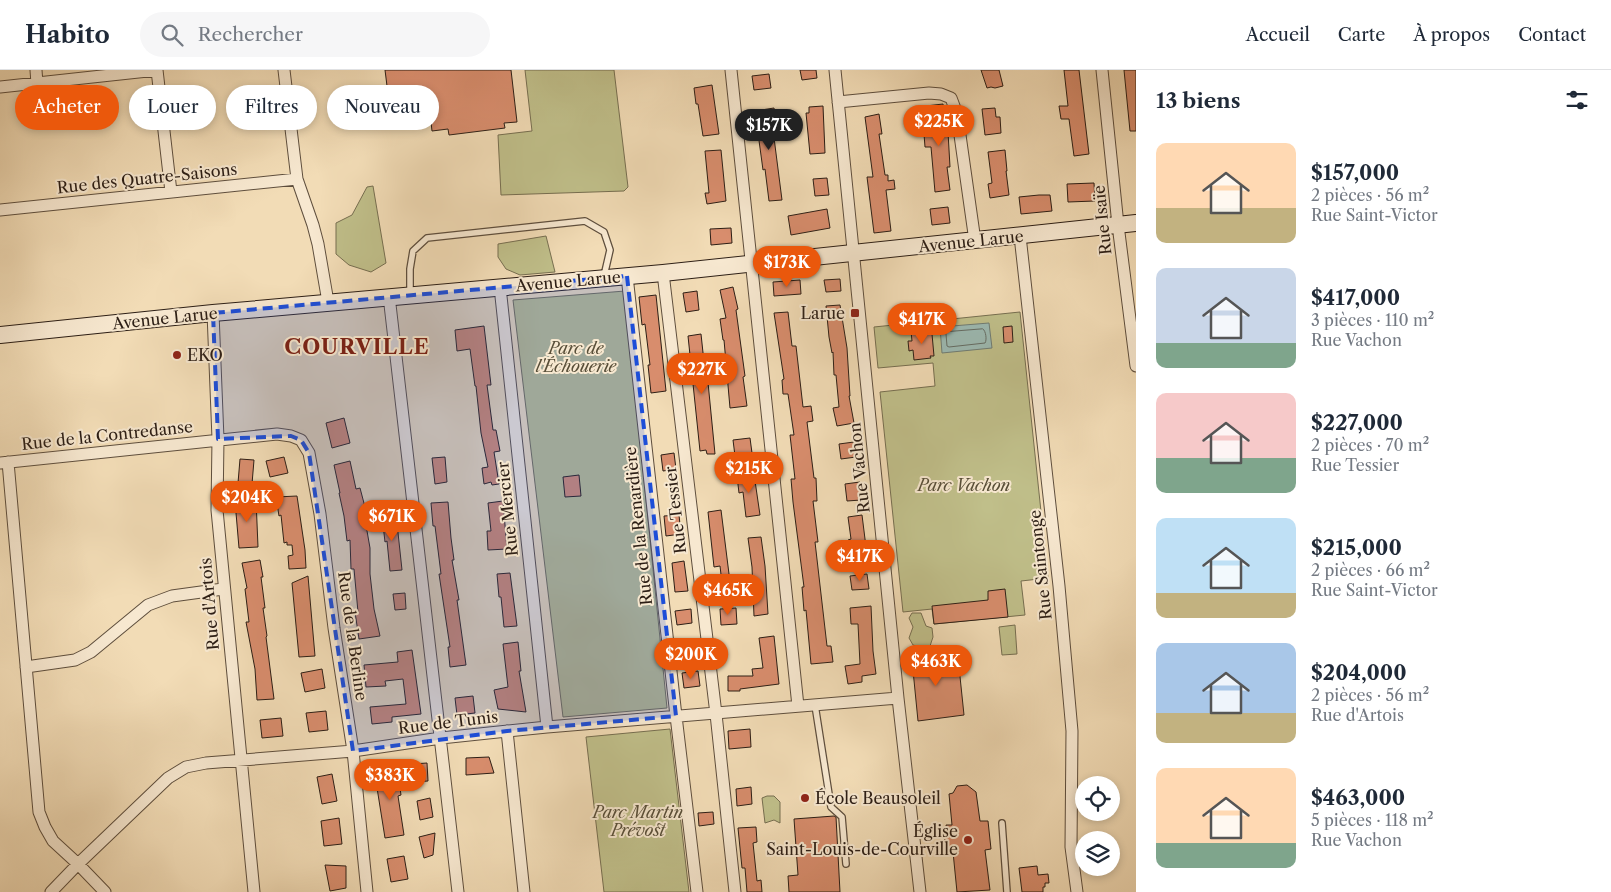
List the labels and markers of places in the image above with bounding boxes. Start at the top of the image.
pin: $225K [904,104,974,147]
pin: $157K [734,108,804,151]
pin: $173K [752,246,822,288]
pin: $417K [887,302,957,345]
place label: Larue [801,303,845,323]
marker: Larue [849,307,861,319]
place label: EKO [187,345,223,365]
marker: EKO [171,349,183,361]
pin: $227K [667,352,737,395]
pin: $215K [714,452,784,494]
pin: $204K [212,480,282,523]
pin: $671K [357,500,427,542]
pin: $417K [825,540,895,582]
pin: $465K [693,574,763,616]
pin: $200K [656,638,726,680]
pin: $463K [901,644,971,687]
pin: $383K [355,758,425,801]
place label: École Beausoleil [815,788,941,808]
marker: École Beausoleil [799,792,811,804]
place label: Église Saint-Louis-de-Courville [766,821,958,859]
marker: Église Saint-Louis-de-Courville [962,834,974,846]

